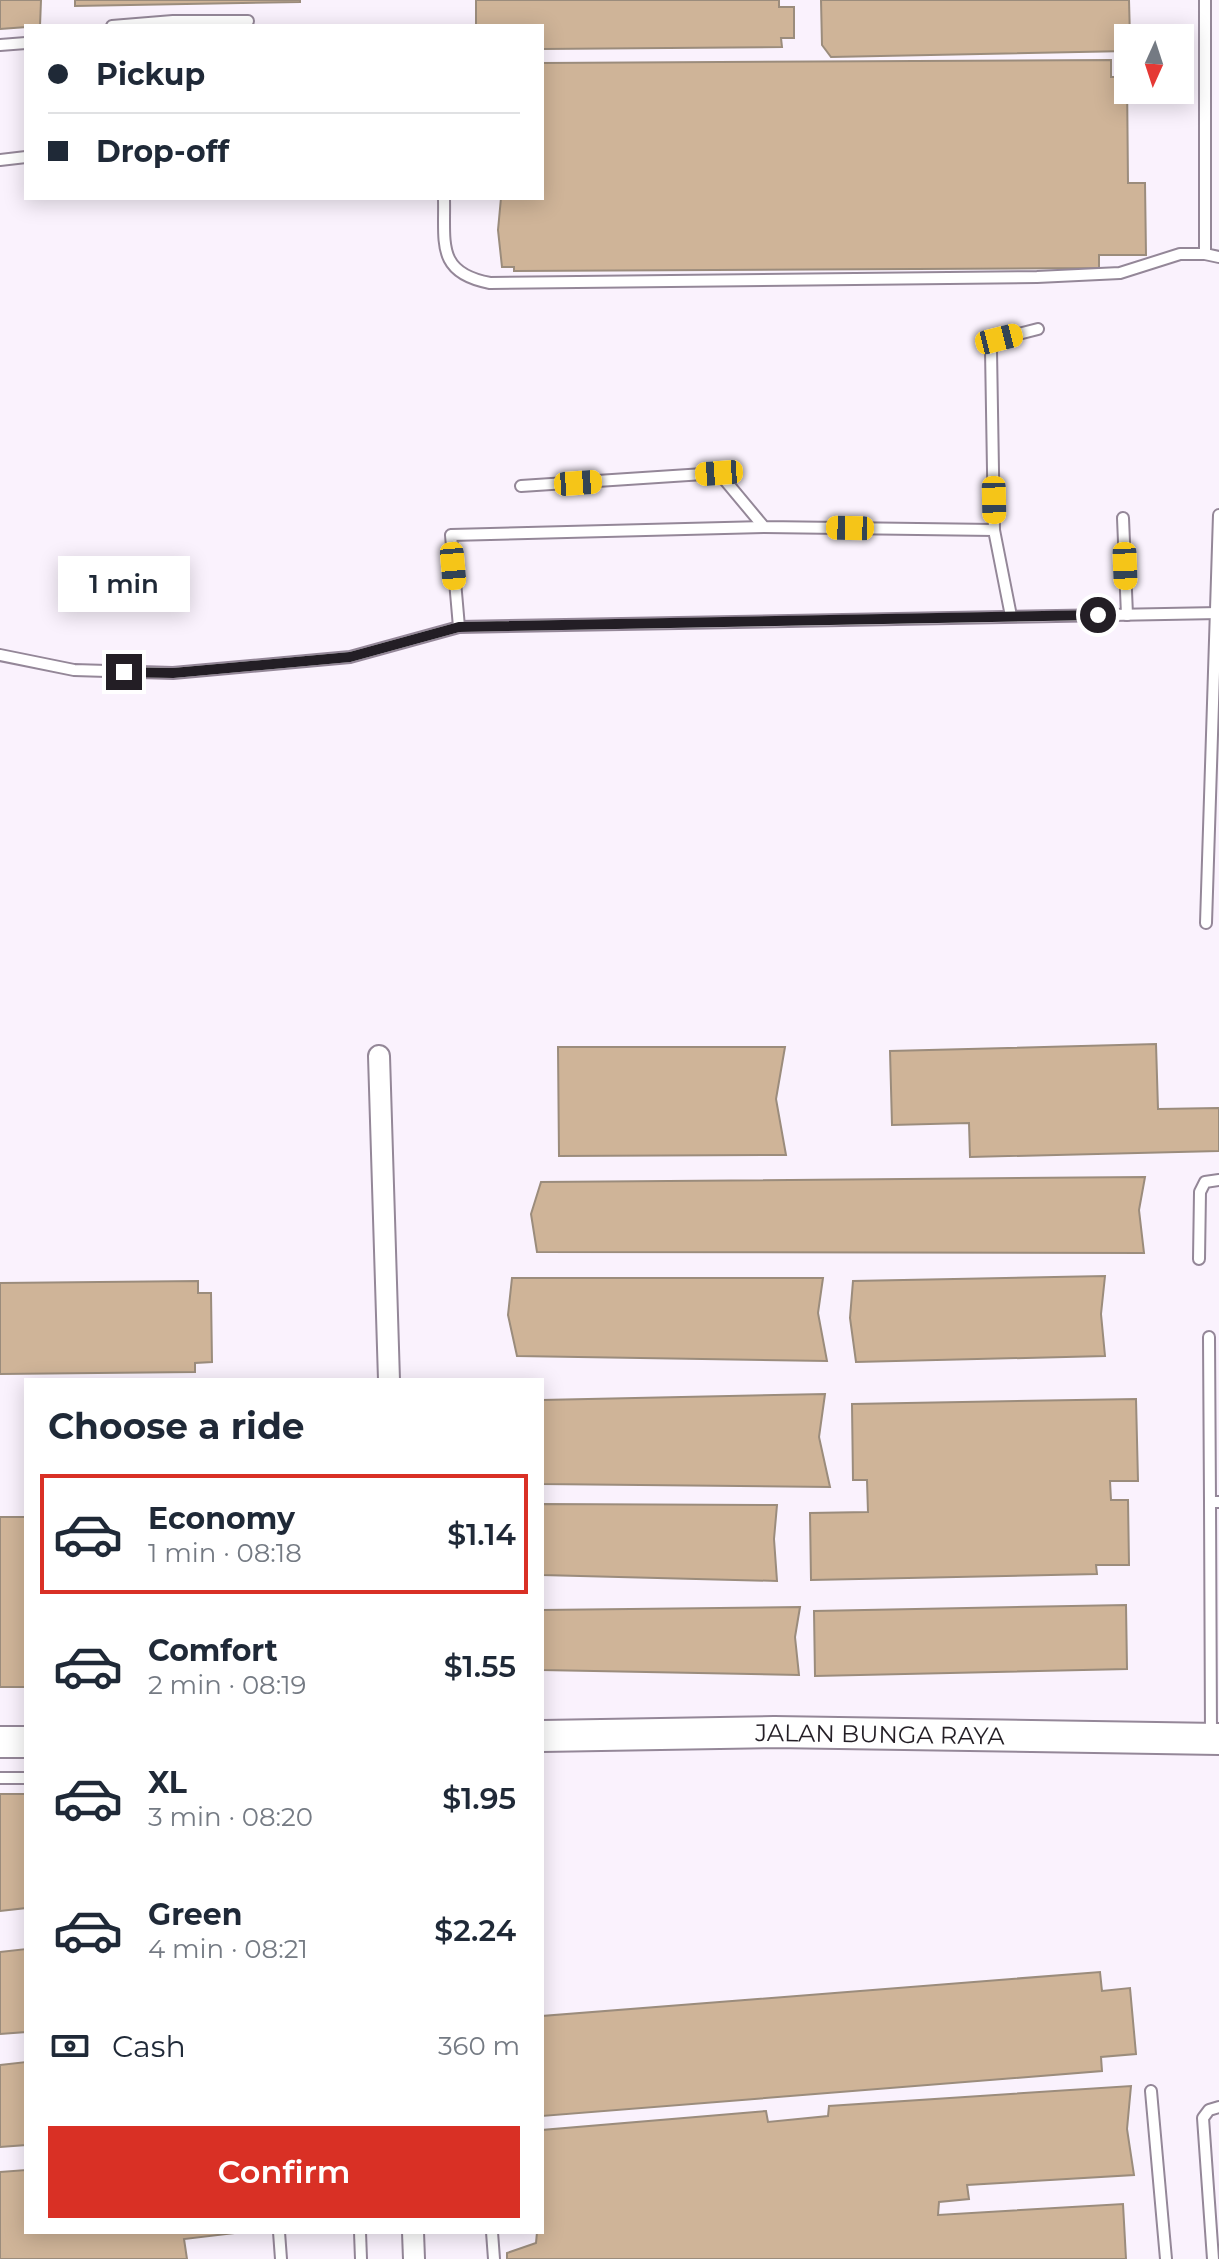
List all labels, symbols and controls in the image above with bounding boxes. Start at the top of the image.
north arrow [1114,24,1194,104]
map controls [1114,24,1194,104]
text: Pickup [96,56,205,93]
text: Drop-off [96,133,229,170]
car [973,322,1025,356]
car [694,459,744,487]
car [553,469,603,497]
car [982,476,1006,524]
car [826,516,874,540]
car [439,541,467,591]
car [1112,542,1138,590]
callout: 1 min [58,556,190,612]
text: 1 min [89,568,159,600]
route start [1080,597,1116,633]
route end [106,654,142,690]
text: Choose a ride [48,1404,305,1448]
icon: car [52,1498,124,1570]
text: Economy [148,1500,295,1537]
text: $1.14 [447,1516,516,1553]
text: 1 min · 08:18 [148,1537,302,1569]
icon: car [52,1630,124,1702]
text: Comfort [148,1632,278,1669]
text: $1.55 [444,1648,516,1685]
text: 2 min · 08:19 [148,1669,306,1701]
street label: JALAN BUNGA RAYA [754,1717,1006,1750]
icon: car [52,1762,124,1834]
text: XL [148,1764,187,1801]
text: $1.95 [442,1780,516,1817]
text: 3 min · 08:20 [148,1801,313,1833]
icon: car [52,1894,124,1966]
text: Green [148,1896,242,1933]
text: $2.24 [434,1912,516,1949]
text: 4 min · 08:21 [148,1933,308,1965]
icon: cash [48,2024,92,2068]
text: Cash [112,2028,186,2065]
text: 360 m [438,2030,520,2062]
button: Confirm [48,2126,520,2218]

